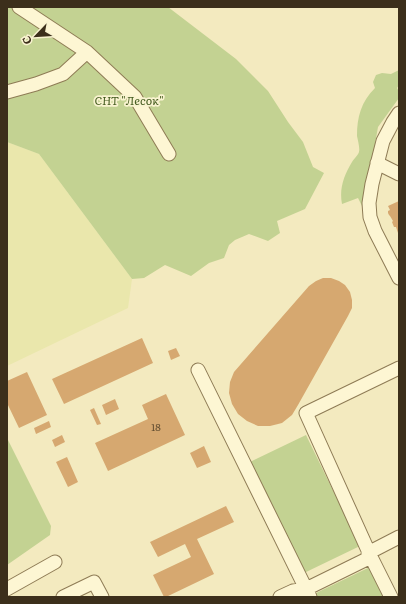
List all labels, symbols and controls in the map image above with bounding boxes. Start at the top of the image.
north arrow [16,16,56,56]
text: С [17,34,35,48]
park label: СНТ "Лесок" [94,91,164,109]
house number: 18 [151,419,161,434]

